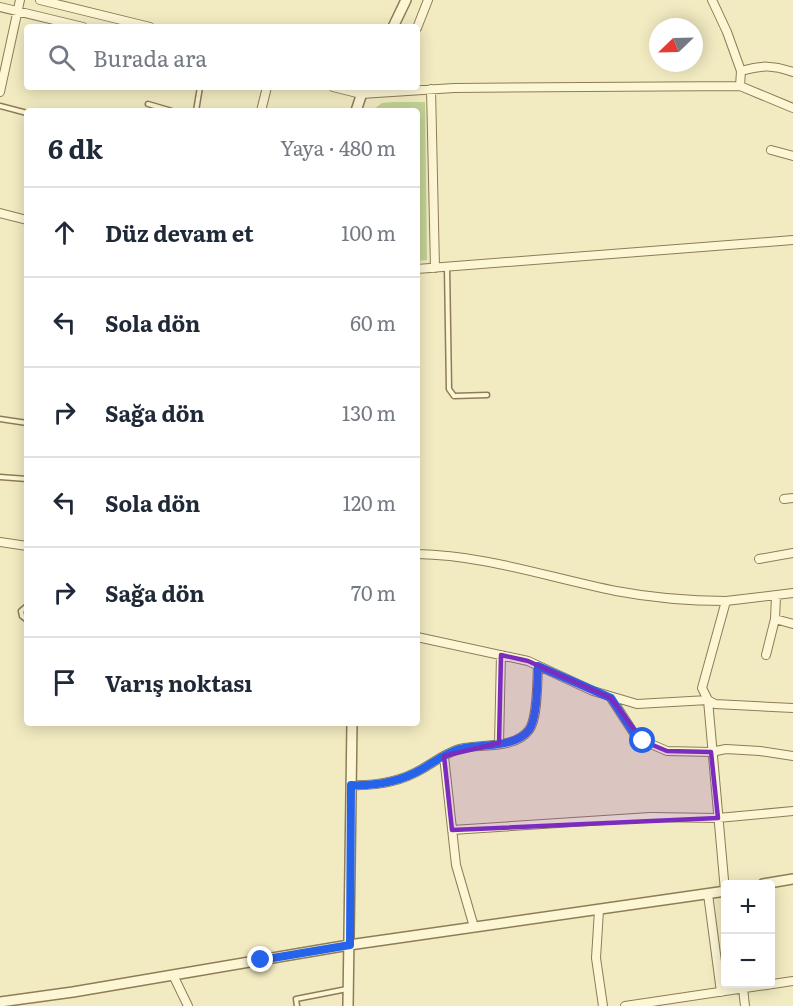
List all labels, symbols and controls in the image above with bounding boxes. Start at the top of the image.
north arrow [649,18,703,72]
search box [24,24,420,90]
icon: search [45,41,78,74]
text: Burada ara [93,41,207,74]
text: 6 dk [48,128,103,167]
text: Yaya · 480 m [280,132,396,162]
icon: ahead [48,216,81,249]
text: Düz devam et [105,216,254,249]
text: 100 m [341,217,396,247]
icon: left [48,306,81,339]
text: Sola dön [105,306,200,339]
text: 60 m [350,307,396,337]
icon: right [48,396,81,429]
text: Sağa dön [105,396,205,429]
text: 130 m [342,397,396,427]
icon: left [48,486,81,519]
text: Sola dön [105,486,200,519]
text: 120 m [343,487,396,517]
icon: right [48,576,81,609]
text: Sağa dön [105,576,205,609]
text: 70 m [351,577,396,607]
icon: arrive [48,666,81,699]
text: Varış noktası [105,666,252,699]
route start [629,727,655,753]
map controls [721,880,775,988]
button: + [721,880,775,934]
button: − [721,934,775,988]
route end [247,946,273,972]

